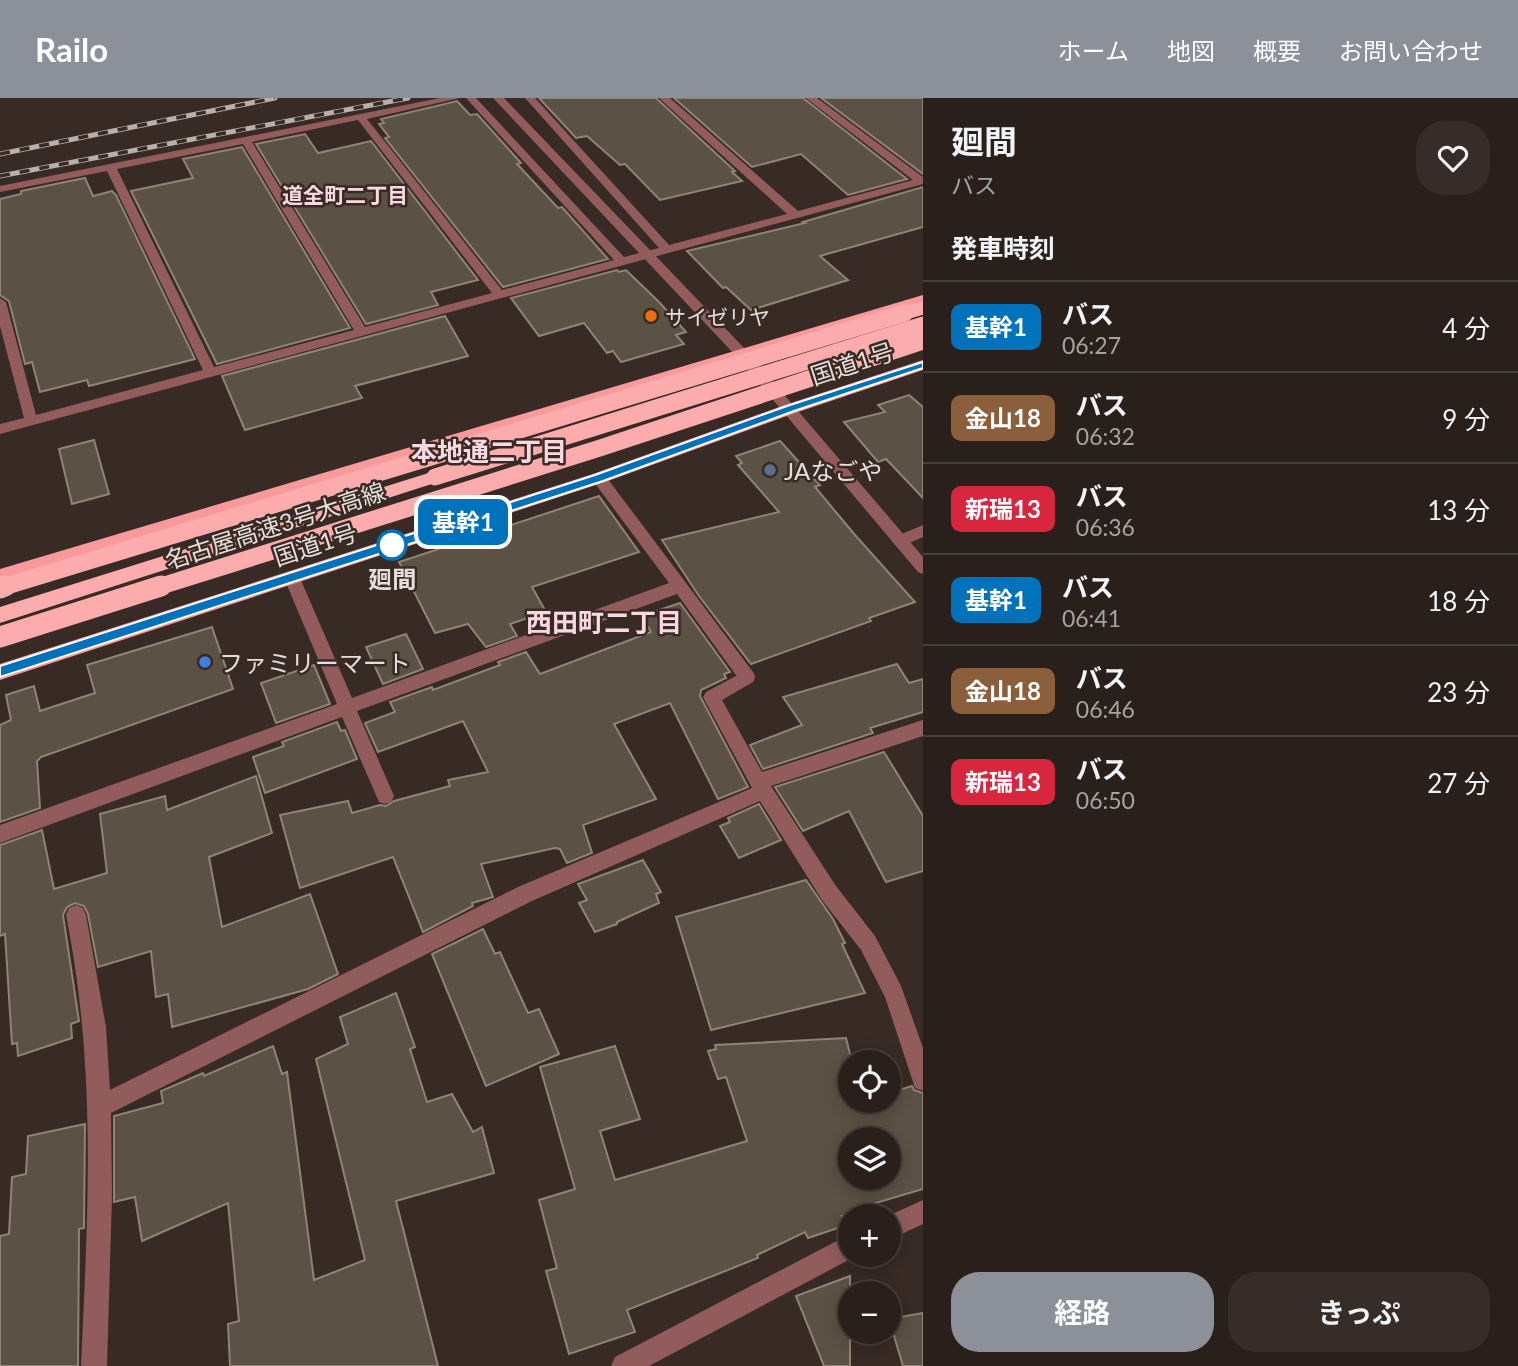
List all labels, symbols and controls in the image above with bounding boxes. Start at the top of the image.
text: Railo [35,29,108,69]
text: ホーム [1058,36,1129,65]
text: 地図 [1167,36,1215,65]
text: 概要 [1253,36,1301,65]
text: お問い合わせ [1339,36,1483,65]
text: 廻間 [951,121,1017,161]
button: heart [1416,121,1490,195]
text: バス [951,171,997,199]
district label: 道全町二丁目 [282,182,408,207]
text: 発車時刻 [951,232,1055,264]
text: バス [1062,298,1114,330]
place label: サイゼリヤ [665,304,770,329]
marker: サイゼリヤ [643,308,659,324]
text: 基幹1 [965,312,1027,341]
text: 4 分 [1442,312,1490,344]
text: 06:27 [1062,331,1121,359]
street label: 国道1号 [807,336,897,390]
text: バス [1076,389,1128,421]
text: 金山18 [965,403,1041,432]
text: 9 分 [1442,403,1490,435]
text: 06:32 [1076,422,1135,450]
district label: 本地通二丁目 [411,435,567,467]
place label: JAなごや [784,456,882,485]
marker: JAなごや [762,462,778,478]
street label: 名古屋高速3号大高線 [161,476,389,574]
text: バス [1076,480,1128,512]
text: 新瑞13 [965,494,1041,523]
text: 13 分 [1427,494,1490,526]
line badge: 基幹1 [423,499,503,545]
text: 基幹1 [432,507,494,536]
text: 06:36 [1076,513,1135,541]
street label: 国道1号 [270,517,360,571]
marker: 廻間 [377,530,407,560]
place label: 廻間 [368,564,416,593]
text: バス [1062,571,1114,603]
text: 基幹1 [965,585,1027,614]
text: 18 分 [1427,585,1490,617]
text: 06:41 [1062,604,1121,632]
district label: 西田町二丁目 [526,606,682,638]
place label: ファミリーマート [219,648,411,677]
marker: ファミリーマート [197,654,213,670]
text: バス [1076,662,1128,694]
text: 金山18 [965,676,1041,705]
text: 23 分 [1427,676,1490,708]
text: 06:46 [1076,695,1135,723]
text: バス [1076,753,1128,785]
text: 新瑞13 [965,767,1041,796]
text: 27 分 [1427,767,1490,799]
text: 06:50 [1076,786,1135,814]
map controls [838,1050,901,1344]
button: locate [838,1050,901,1113]
button: layers [838,1127,901,1190]
button: + [838,1204,901,1267]
button: 経路 [951,1272,1214,1352]
button: きっぷ [1228,1272,1490,1352]
button: − [838,1281,901,1344]

